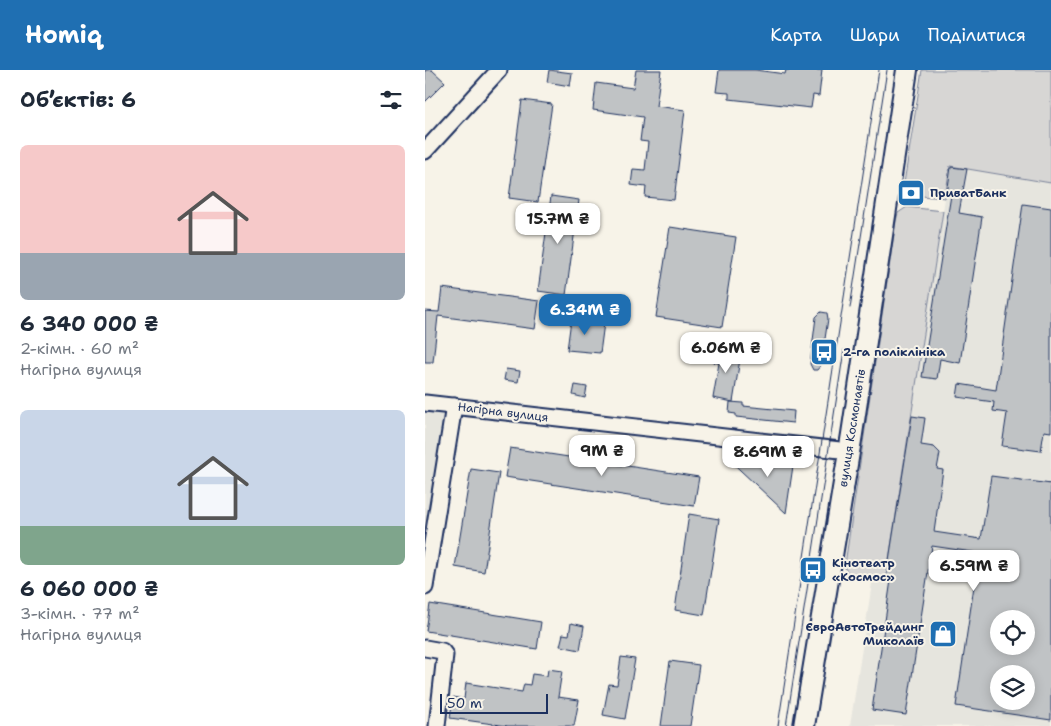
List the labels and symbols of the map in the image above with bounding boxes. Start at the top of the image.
bank icon: ПриватБанк [896,178,926,208]
place label: ПриватБанк [930,185,1007,201]
pin: 15.7M ₴ [512,202,604,245]
pin: 6.34M ₴ [539,294,631,336]
pin: 6.06M ₴ [680,332,772,374]
bus stop icon: 2-га поліклініка [809,337,839,367]
place label: 2-га поліклініка [843,344,946,360]
street label: вулиця Космонавтів [835,368,869,488]
street label: Нагірна вулиця [457,398,549,426]
pin: 9M ₴ [572,434,632,477]
pin: 8.69M ₴ [722,436,814,478]
pin: 6.59M ₴ [928,550,1020,592]
bus stop icon: Кінотеатр «Космос» [798,555,828,585]
place label: Кінотеатр «Космос» [832,555,895,585]
place label: ЄвроАвтоТрейдинг Миколаїв [806,619,925,649]
shop icon: ЄвроАвтоТрейдинг Миколаїв [928,619,958,649]
scale bar [440,691,547,714]

